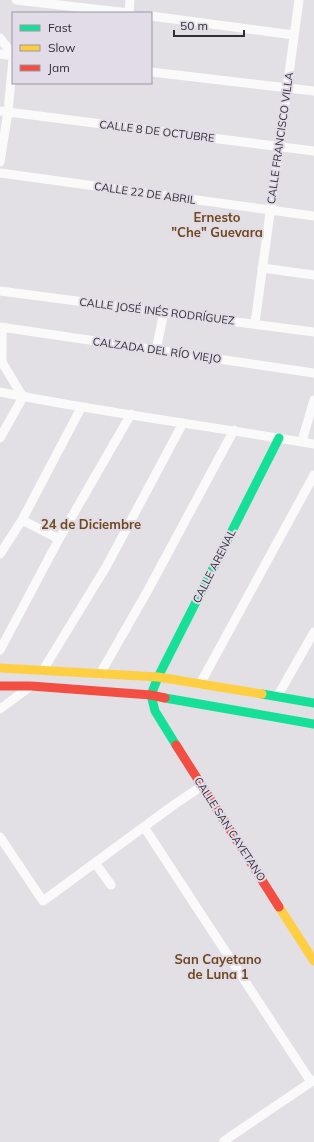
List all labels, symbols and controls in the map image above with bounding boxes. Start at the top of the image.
legend [12,12,152,84]
scale bar [174,12,244,38]
text: 50 m [180,18,208,33]
text: Fast [48,20,72,35]
text: Slow [48,40,76,55]
text: Jam [48,60,70,75]
street label: CALLE FRANCISCO VILLA [264,71,296,205]
street label: CALLE 8 DE OCTUBRE [99,117,215,145]
street label: CALLE 22 DE ABRIL [93,179,197,207]
district label: Ernesto "Che" Guevara [171,209,263,240]
street label: CALLE JOSÉ INÉS RODRÍGUEZ [79,295,236,328]
street label: CALZADA DEL RÍO VIEJO [92,334,222,366]
district label: 24 de Diciembre [41,516,141,532]
street label: CALLE ARENAL [189,527,239,605]
street label: CALLE SAN CAYETANO [191,774,269,884]
district label: San Cayetano de Luna 1 [174,951,262,982]

